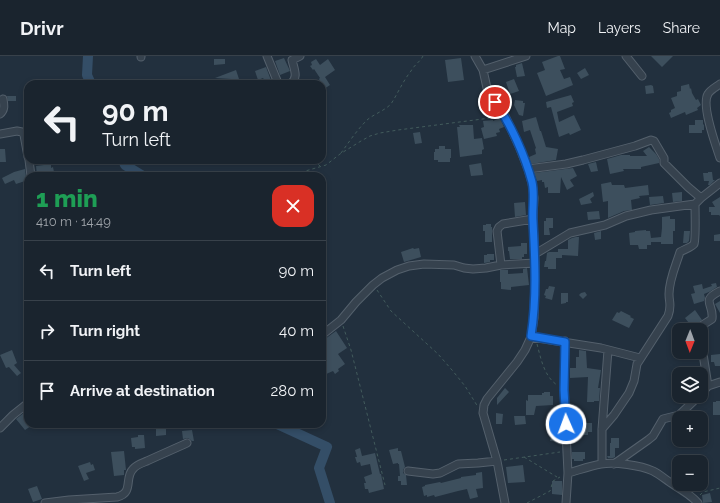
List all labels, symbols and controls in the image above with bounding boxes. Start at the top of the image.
text: Drivr [20,17,64,39]
text: Map [548,20,576,36]
text: Layers [598,20,641,36]
text: Share [663,20,700,36]
pin [478,85,512,119]
icon: arrive [484,91,506,113]
text: 90 m [102,95,168,128]
icon: left [36,96,88,148]
text: Turn left [102,129,171,150]
text: 1 min [36,184,98,213]
button: close [272,185,314,227]
text: 410 m · 14:49 [36,214,111,229]
icon: left [36,260,58,282]
text: Turn left [70,262,131,280]
text: 90 m [278,262,314,280]
icon: right [36,320,58,342]
text: Turn right [70,322,140,340]
text: 40 m [279,322,314,340]
north arrow [672,323,708,359]
map controls [672,323,708,491]
button: layers [672,367,708,403]
icon: arrive [36,380,58,402]
text: Arrive at destination [70,382,215,400]
text: 280 m [270,382,314,400]
position arrow [545,403,587,445]
button: + [672,411,708,447]
button: − [672,455,708,491]

